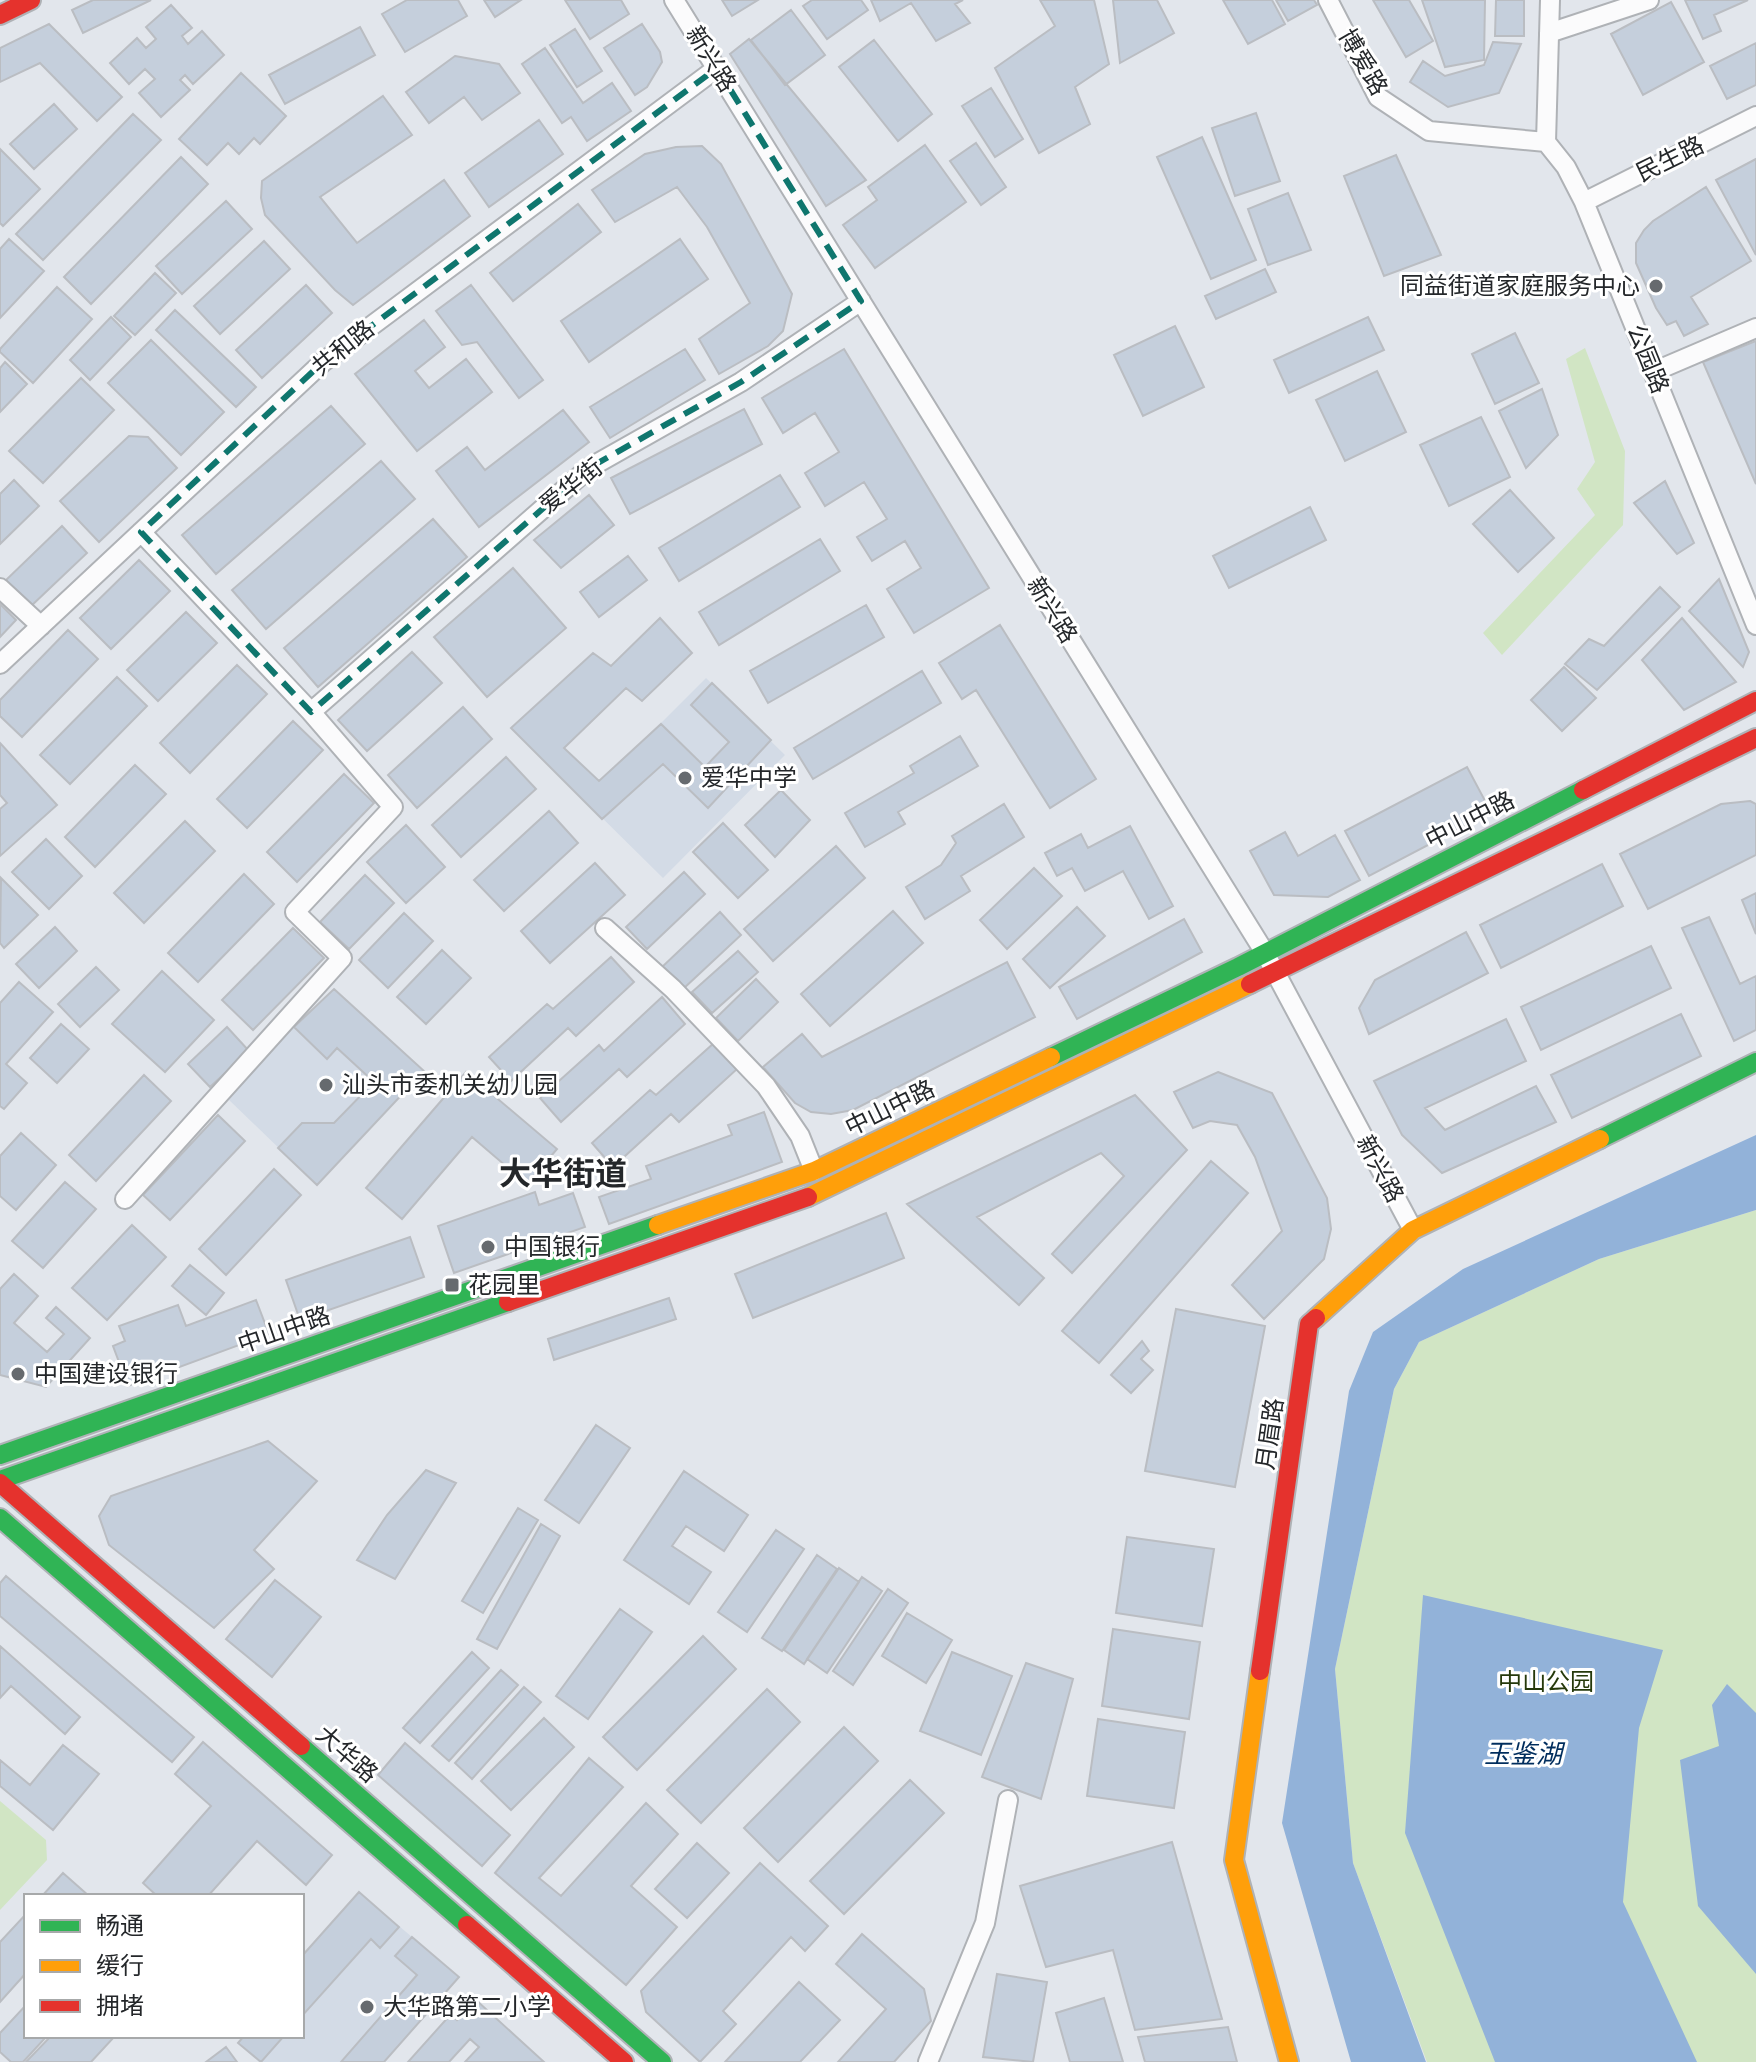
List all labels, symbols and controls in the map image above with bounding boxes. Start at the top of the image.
street label: 新兴路 [680,20,744,97]
street label: 博爱路 [1333,23,1395,100]
street label: 民生路 [1631,129,1708,187]
place label: 同益街道家庭服务中心 [1400,270,1640,300]
marker: 同益街道家庭服务中心 [1647,277,1665,295]
street label: 共和路 [305,313,380,382]
street label: 公园路 [1622,320,1676,398]
street label: 爱华街 [533,451,608,519]
street label: 新兴路 [1021,571,1085,648]
place label: 爱华中学 [701,762,797,792]
marker: 爱华中学 [676,769,694,787]
street label: 中山中路 [1420,784,1519,854]
place label: 汕头市委机关幼儿园 [342,1069,558,1099]
street label: 中山中路 [840,1073,939,1142]
marker: 汕头市委机关幼儿园 [317,1076,335,1094]
street label: 新兴路 [1351,1130,1411,1207]
district label: 大华街道 [499,1153,627,1193]
place label: 中国银行 [504,1231,600,1261]
marker: 中国银行 [479,1238,497,1256]
place label: 花园里 [468,1269,540,1299]
marker: 花园里 [443,1276,461,1294]
street label: 中山中路 [233,1299,334,1359]
place label: 中国建设银行 [34,1358,178,1388]
marker: 中国建设银行 [9,1365,27,1383]
street label: 月眉路 [1249,1396,1289,1472]
park label: 中山公园 [1498,1666,1594,1696]
street label: 大华路 [311,1718,385,1788]
water label: 玉鉴湖 [1484,1737,1566,1770]
legend [24,1894,304,2038]
text: 畅通 [96,1910,144,1940]
text: 缓行 [96,1950,144,1980]
text: 拥堵 [96,1990,144,2020]
place label: 大华路第二小学 [383,1991,551,2021]
marker: 大华路第二小学 [358,1998,376,2016]

